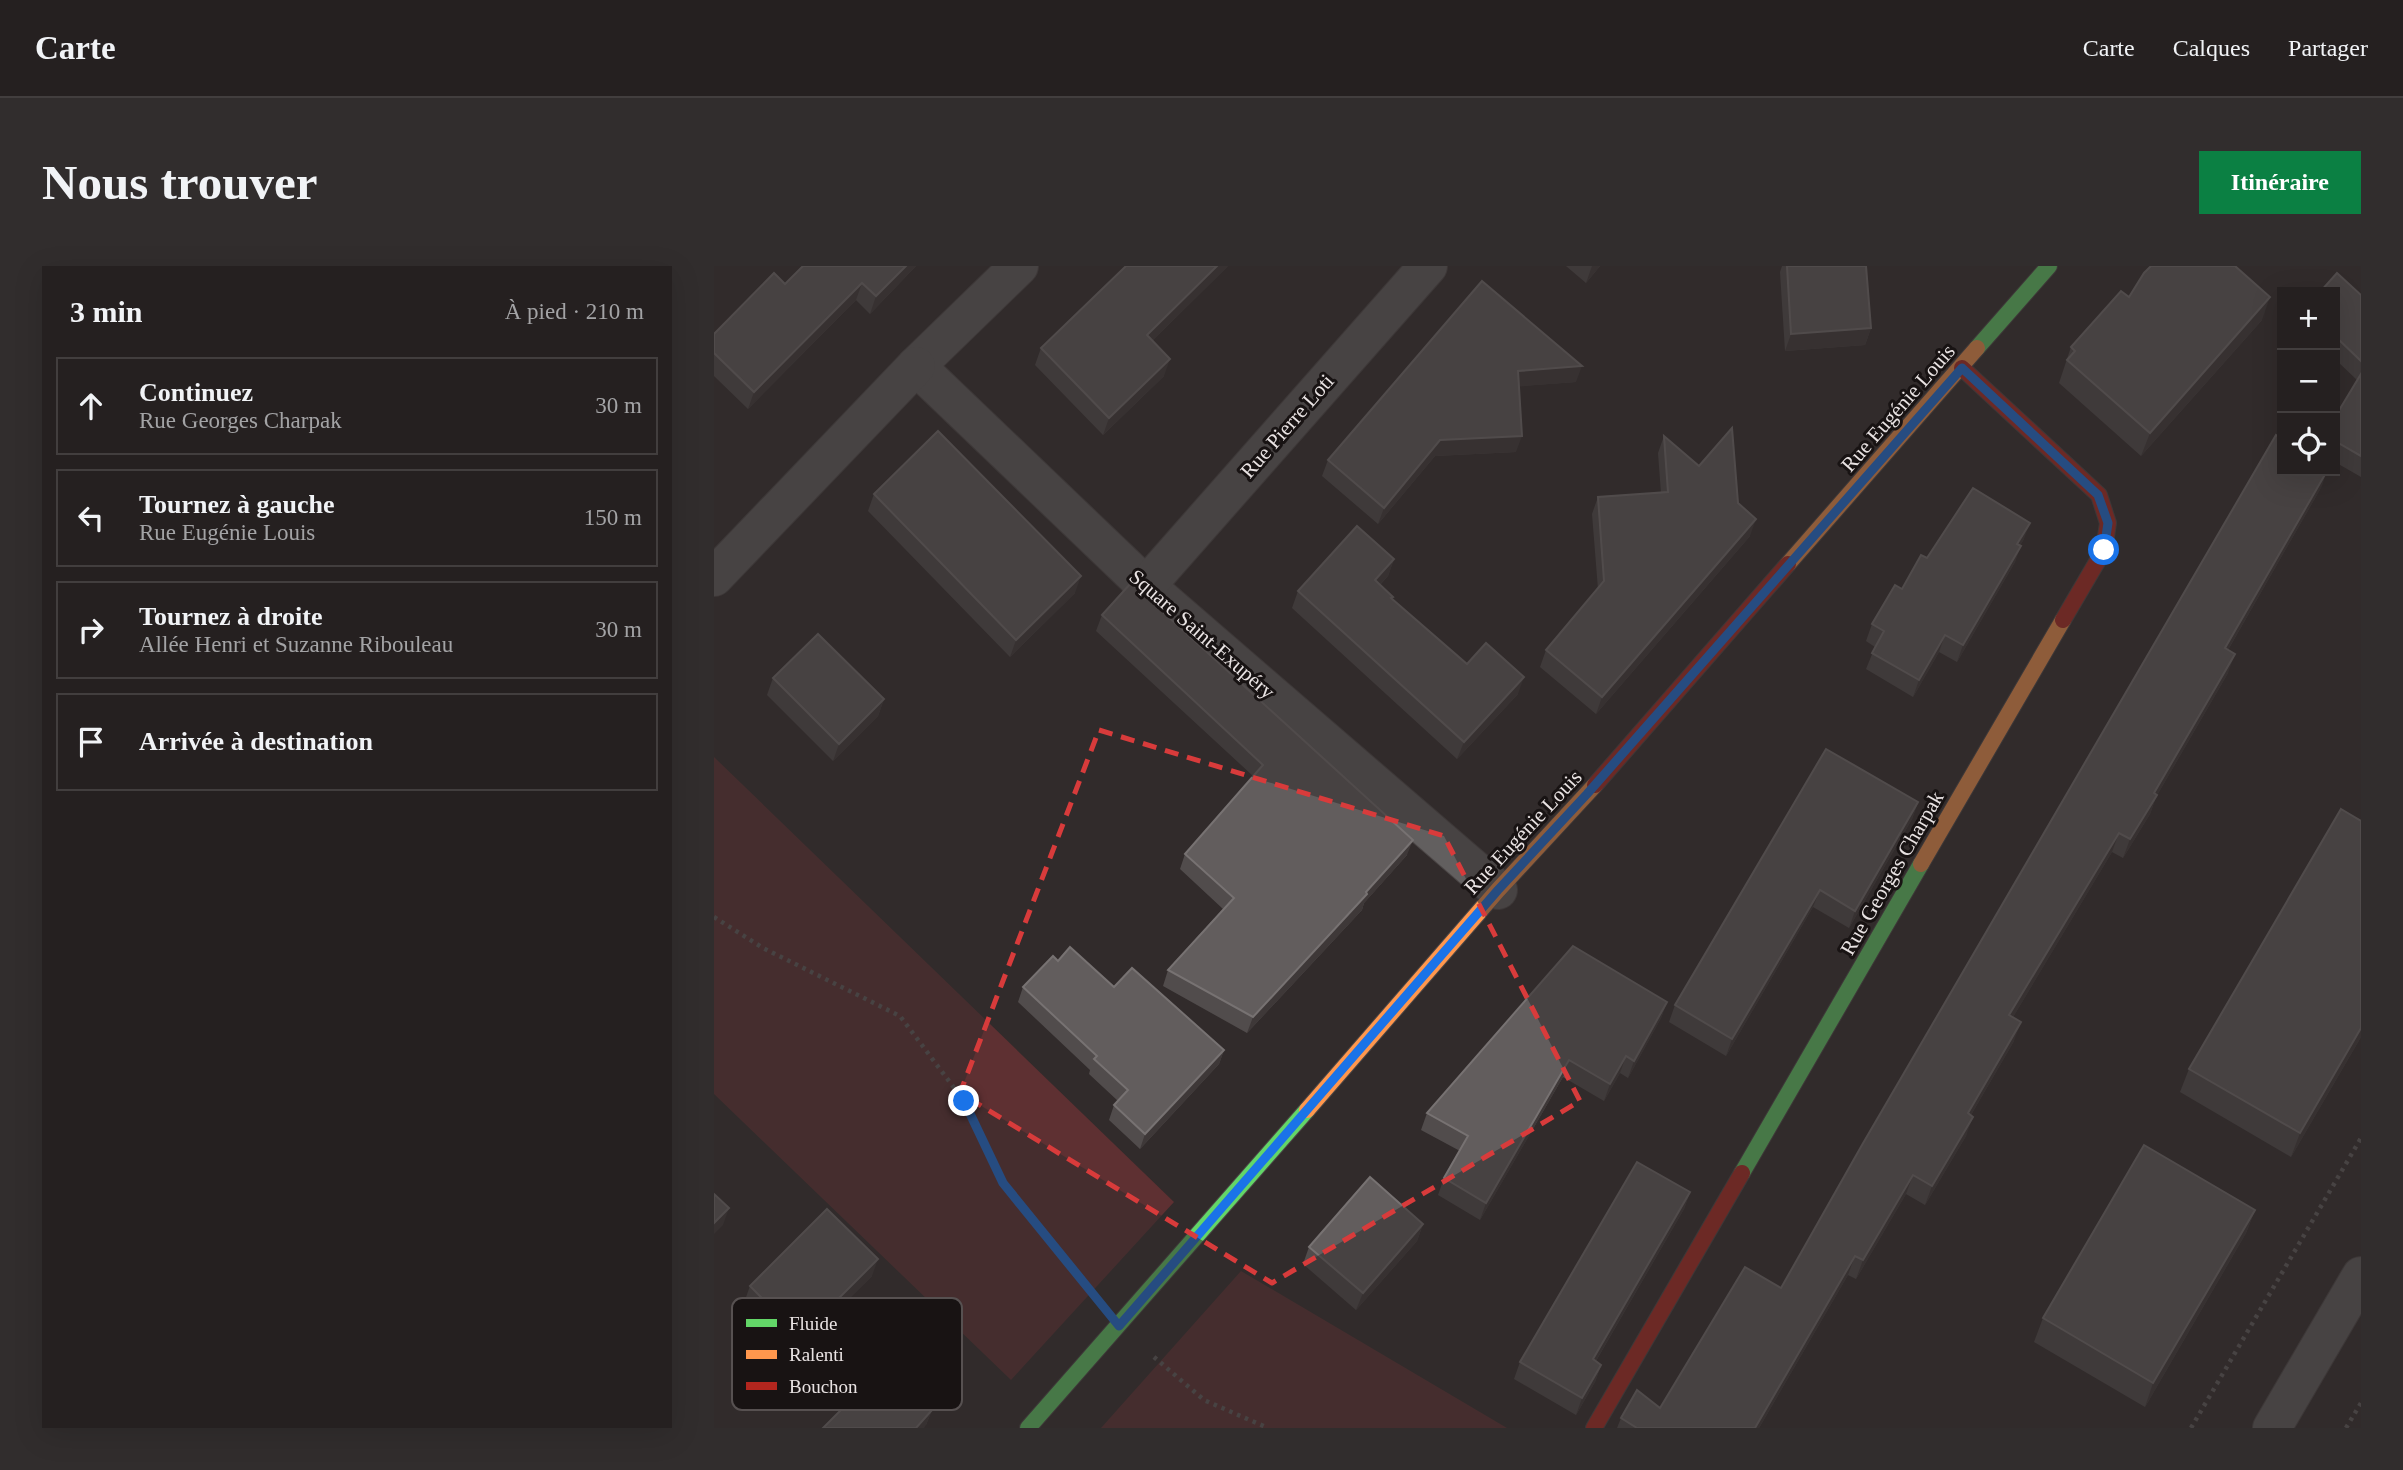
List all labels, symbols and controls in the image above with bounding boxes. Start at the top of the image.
text: Carte [35,30,116,66]
text: Carte [2083,35,2135,61]
text: Calques [2173,35,2250,61]
text: Partager [2288,35,2368,61]
button: Itinéraire [2199,151,2361,214]
text: Nous trouver [42,155,317,210]
map controls [2277,287,2340,476]
button: + [2277,287,2340,350]
text: 3 min [70,295,143,328]
text: À pied · 210 m [505,299,644,324]
street label: Rue Eugénie Louis [1836,339,1960,477]
button: − [2277,350,2340,413]
street label: Rue Pierre Loti [1235,369,1339,483]
text: Continuez [139,378,253,407]
icon: ahead [72,387,110,425]
text: 30 m [595,393,642,418]
text: Rue Georges Charpak [139,408,342,433]
button: locate [2277,413,2340,476]
text: Tournez à gauche [139,490,335,519]
icon: left [72,499,110,537]
text: 150 m [584,505,642,530]
text: Rue Eugénie Louis [139,520,315,545]
route start [2088,534,2119,565]
street label: Square Saint-Exupéry [1124,564,1280,704]
text: Tournez à droite [139,602,322,631]
icon: right [72,611,110,649]
text: 30 m [595,617,642,642]
text: Allée Henri et Suzanne Ribouleau [139,632,453,657]
icon: arrive [72,723,110,761]
text: Arrivée à destination [139,727,373,756]
street label: Rue Eugénie Louis [1459,765,1587,899]
street label: Rue Georges Charpak [1835,786,1949,959]
route end [948,1085,979,1116]
legend [732,1298,962,1410]
text: Fluide [789,1313,838,1334]
text: Ralenti [789,1344,844,1365]
text: Bouchon [789,1376,858,1397]

